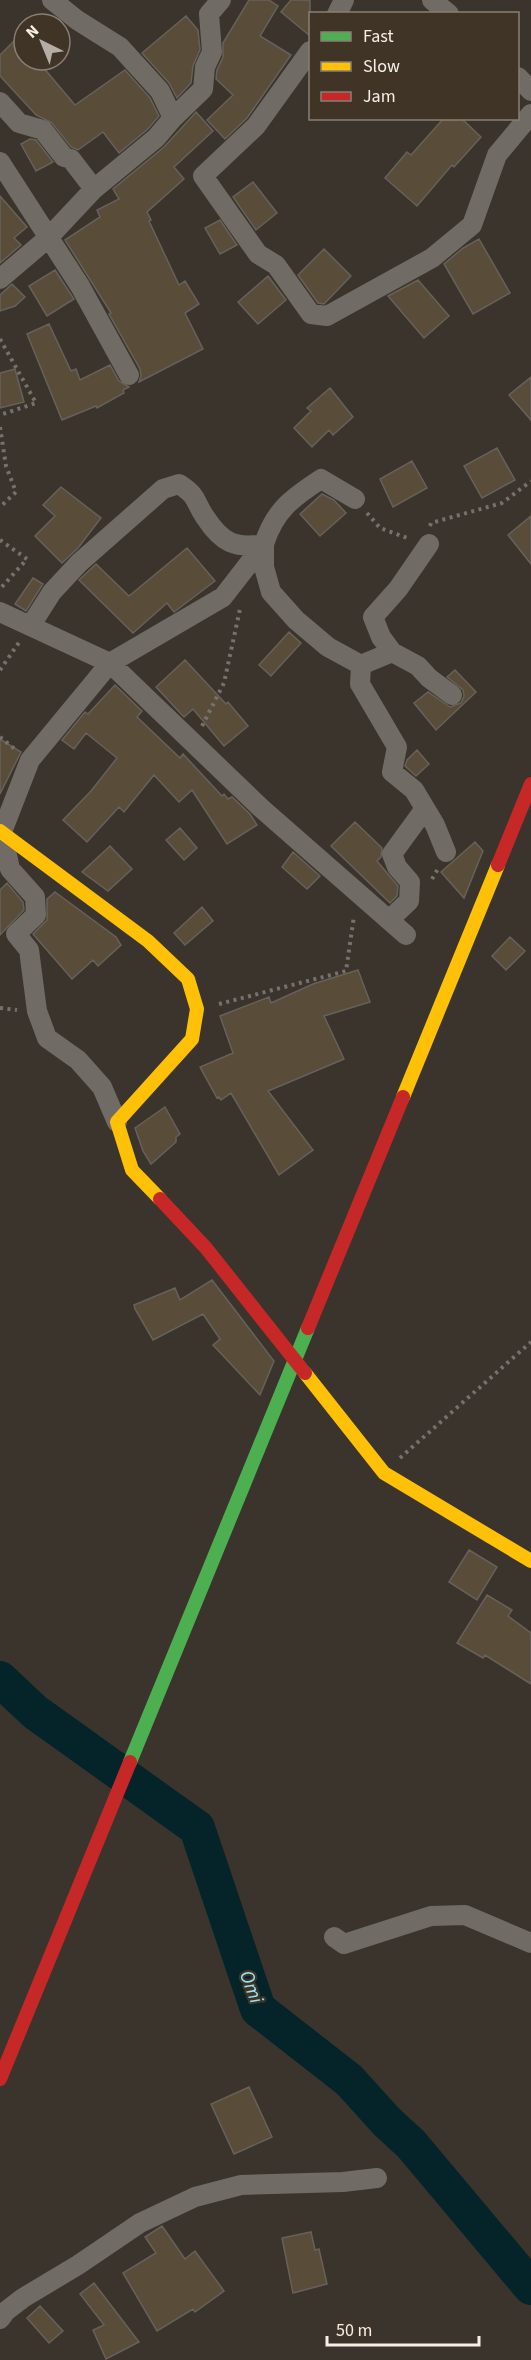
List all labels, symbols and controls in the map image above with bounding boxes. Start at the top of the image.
north arrow [12,12,72,72]
legend [309,12,519,120]
text: N [21,20,44,43]
text: Fast [363,24,394,49]
text: Slow [363,54,400,79]
text: Jam [363,84,396,109]
water label: Omi [232,1966,270,2008]
scale bar [327,2309,478,2347]
text: 50 m [336,2318,372,2343]

